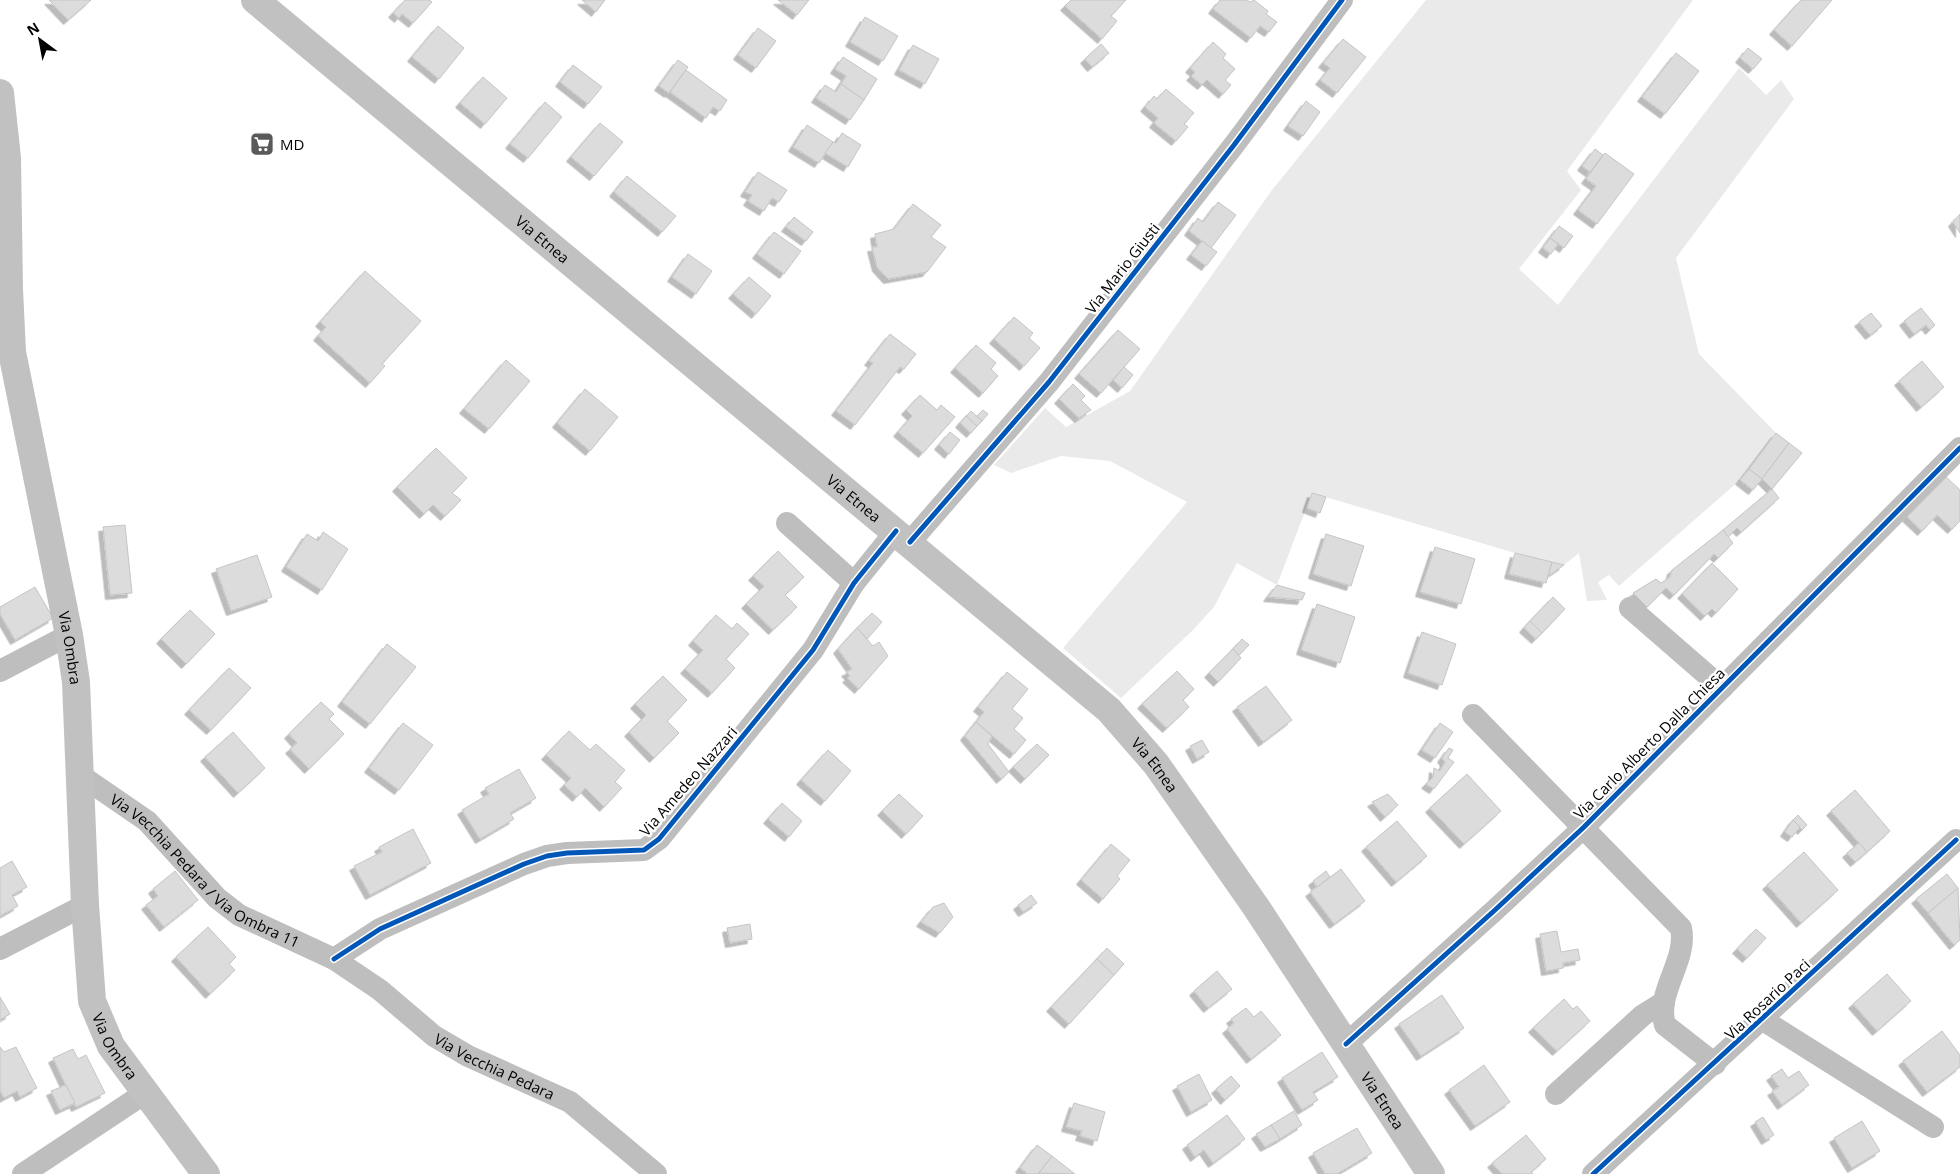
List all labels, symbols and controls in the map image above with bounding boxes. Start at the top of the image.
north arrow [15,15,65,65]
text: N [23,17,43,40]
supermarket icon: MD [249,131,275,157]
place label: MD [280,134,304,154]
street label: Via Etnea [511,211,574,267]
street label: Via Mario Giusti [1080,219,1164,317]
street label: Via Etnea [823,470,885,526]
street label: Via Ombra [54,609,86,686]
street label: Via Carlo Alberto Dalla Chiesa [1569,663,1729,823]
street label: Via Amedeo Nazzari [635,722,741,840]
street label: Via Etnea [1127,733,1183,796]
street label: Via Vecchia Pedara / Via Ombra 11 [106,789,303,952]
street label: Via Rosario Paci [1720,954,1814,1044]
street label: Via Ombra [88,1010,142,1083]
street label: Via Vecchia Pedara [431,1028,558,1104]
street label: Via Etnea [1357,1068,1409,1133]

